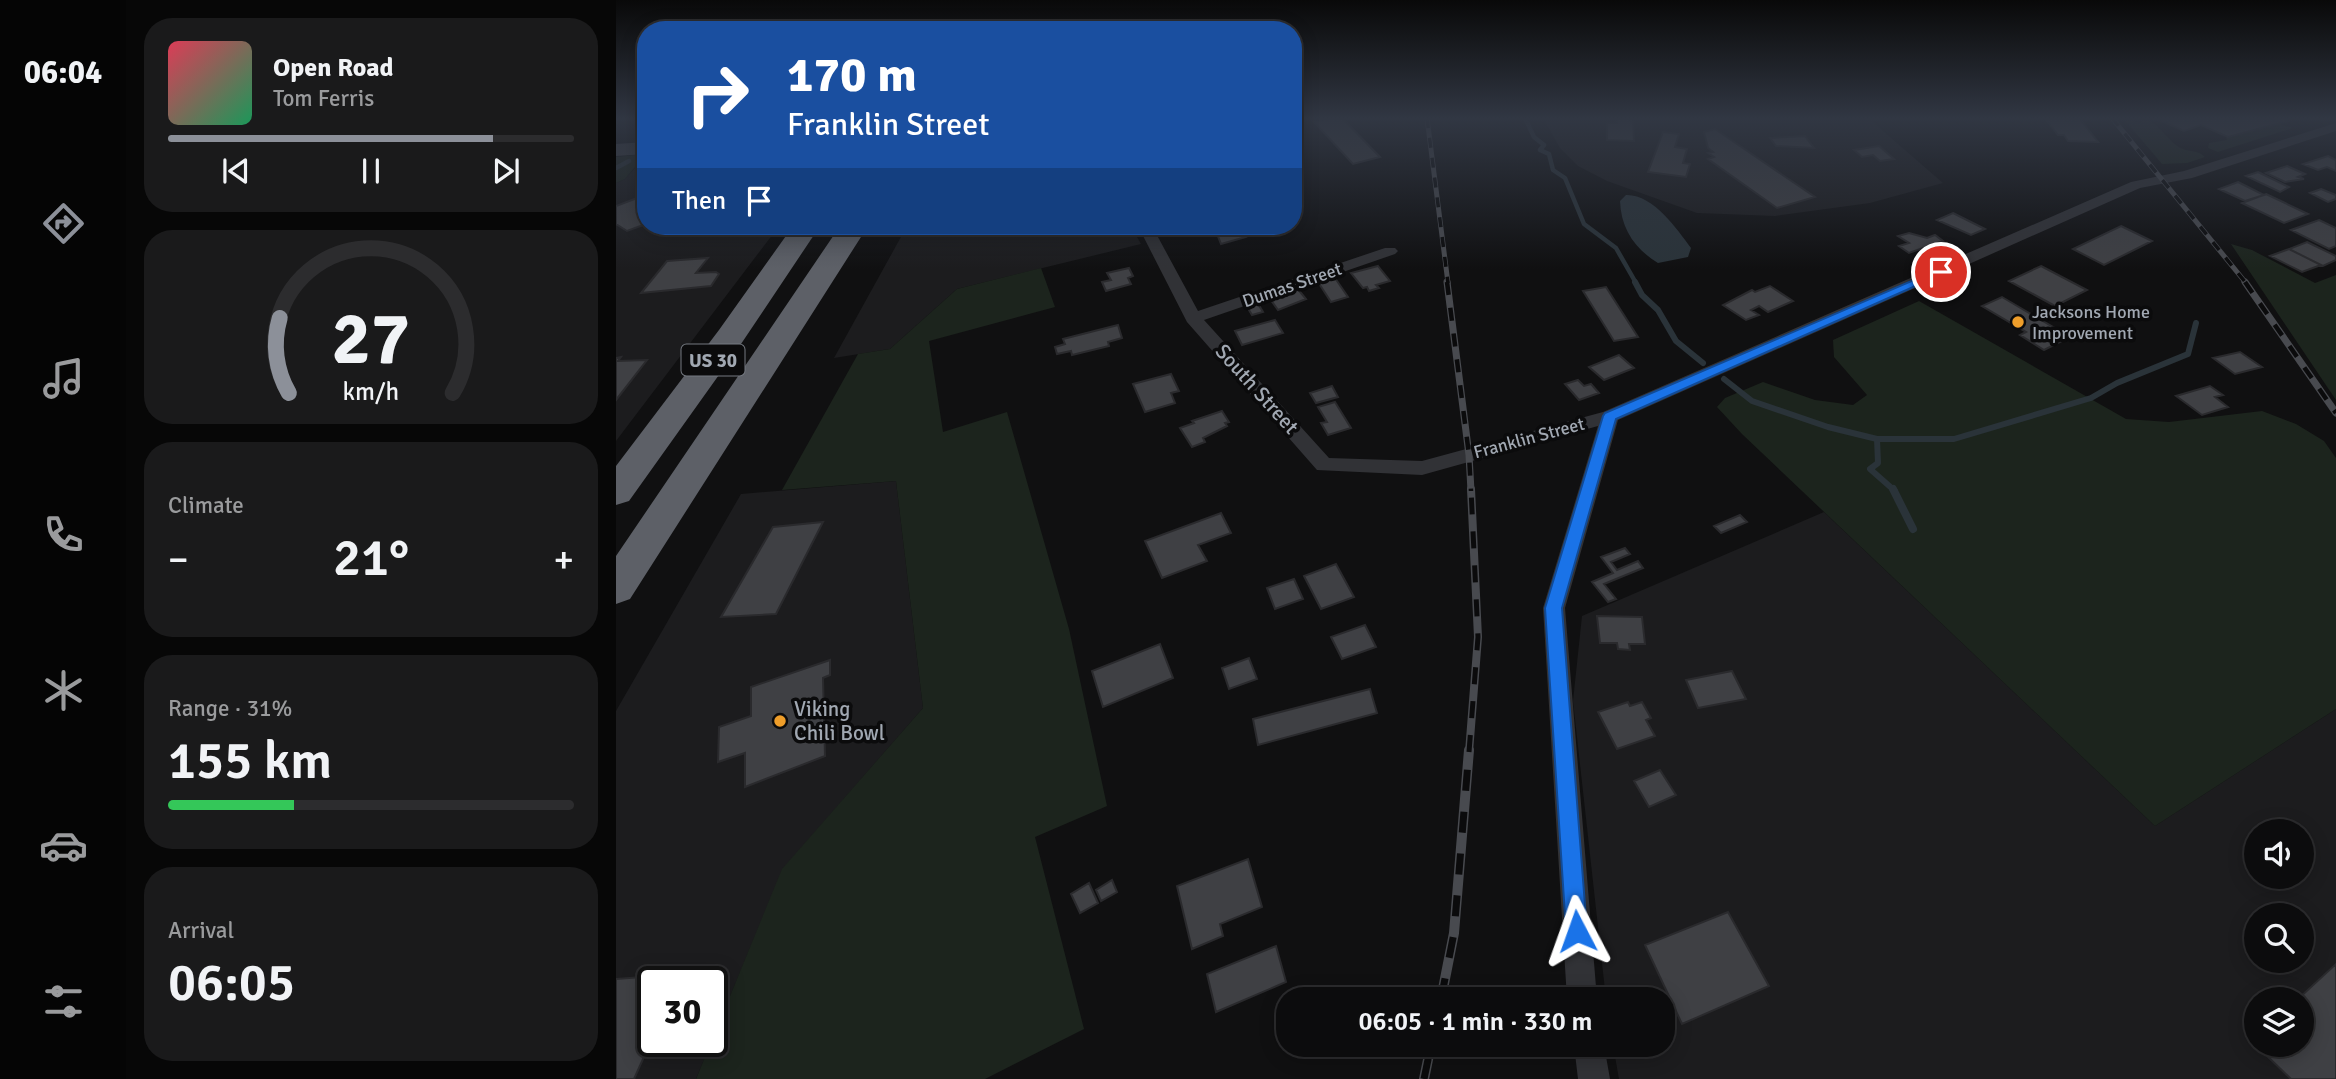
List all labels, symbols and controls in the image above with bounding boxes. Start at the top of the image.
text: 170 m [787,45,917,105]
icon: right [672,49,763,140]
text: Open Road [273,52,394,84]
text: 06:04 [24,53,102,92]
text: Tom Ferris [273,84,374,113]
text: Franklin Street [787,105,990,144]
icon: previous [217,152,255,190]
icon: pause [352,152,390,190]
icon: next [487,152,525,190]
icon: arrive [740,182,778,220]
text: Then [672,185,726,217]
icon: directions [39,199,88,248]
pin [1911,242,1971,302]
icon: arrive [1922,253,1960,291]
street label: Dumas Street [1239,258,1345,312]
text: 27 [332,296,410,385]
place label: Jacksons Home Improvement [2032,301,2150,344]
marker: Jacksons Home Improvement [2010,314,2026,330]
street label: South Street [1210,339,1304,439]
road number: US 30 [682,344,744,376]
icon: music [39,354,88,403]
text: km/h [343,376,399,407]
street label: Franklin Street [1471,413,1587,463]
text: Climate [168,491,244,520]
icon: phone [39,510,88,559]
text: 21° [333,526,409,590]
text: − [168,536,189,583]
text: + [553,536,574,583]
icon: climate [39,666,88,715]
text: Range · 31% [168,694,292,723]
place label: Viking Chili Bowl [794,696,885,746]
marker: Viking Chili Bowl [772,713,788,729]
text: 155 km [168,729,332,793]
map controls [2244,819,2314,1057]
button: sound [2244,819,2314,889]
icon: car [39,821,88,870]
position arrow [1540,894,1614,968]
button: search [2244,903,2314,973]
text: Arrival [168,916,234,945]
text: 06:05 [168,951,295,1015]
speed limit sign: 30 [637,966,728,1057]
icon: filters [39,977,88,1026]
button: layers [2244,987,2314,1057]
text: 06:05 · 1 min · 330 m [1359,1006,1592,1038]

